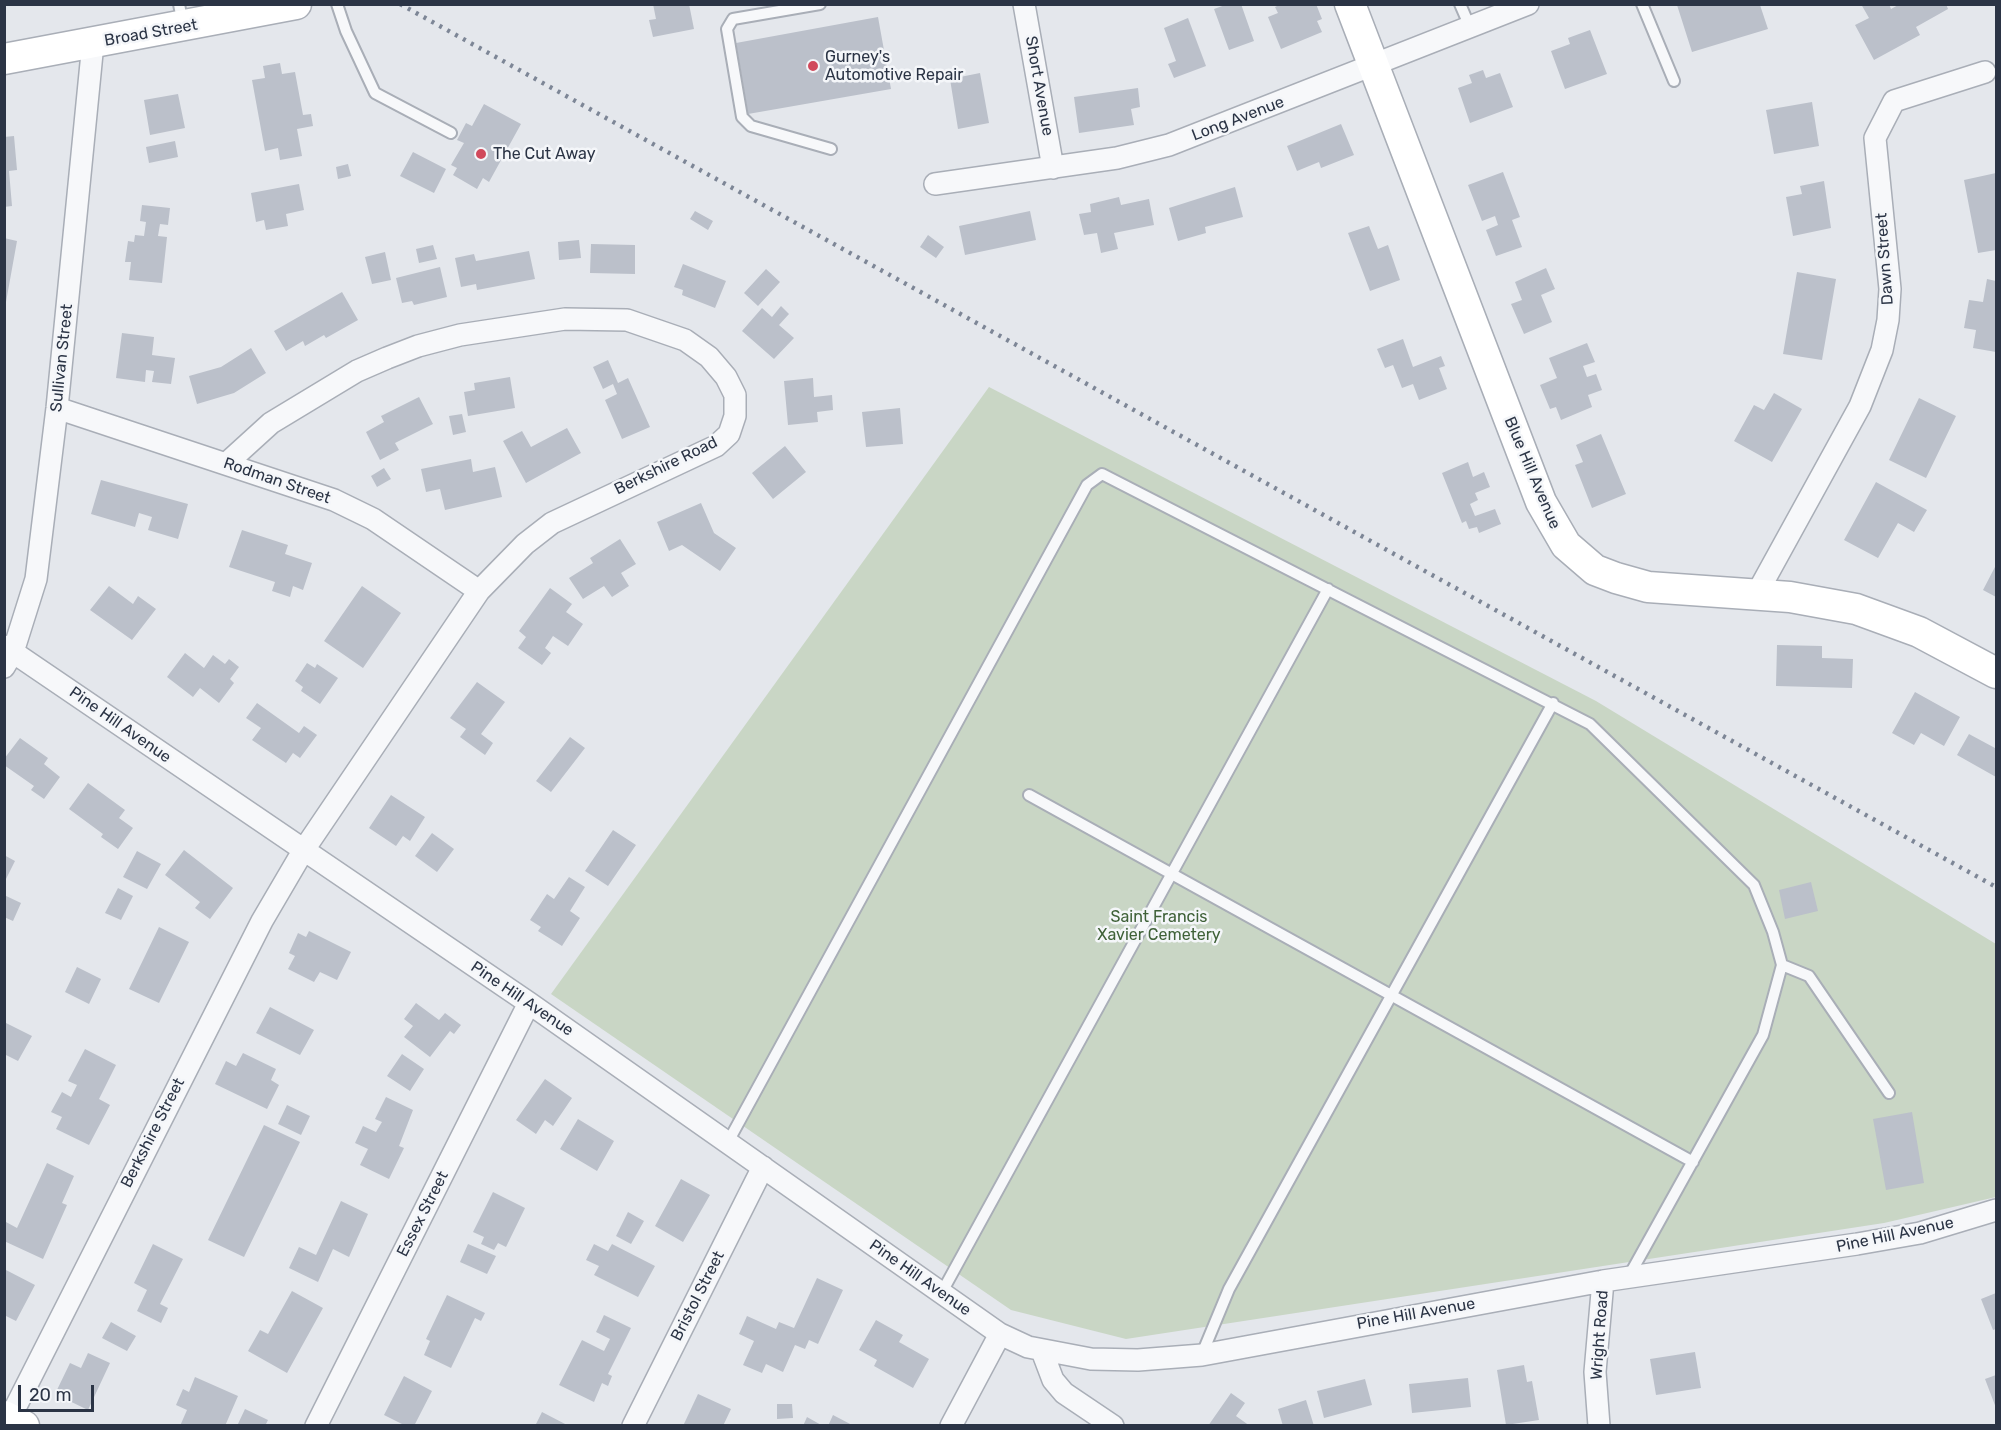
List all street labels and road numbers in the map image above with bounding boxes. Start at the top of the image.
street label: Broad Street [103,15,199,51]
street label: Short Avenue [1021,35,1057,137]
street label: Long Avenue [1189,93,1287,145]
street label: Dawn Street [1872,212,1898,306]
street label: Sullivan Street [47,303,77,413]
street label: Blue Hill Avenue [1500,414,1564,532]
street label: Berkshire Road [611,433,721,499]
street label: Rodman Street [221,454,333,508]
street label: Pine Hill Avenue [65,683,175,767]
street label: Pine Hill Avenue [467,958,577,1040]
street label: Berkshire Street [117,1075,189,1191]
street label: Essex Street [393,1168,453,1260]
street label: Pine Hill Avenue [1834,1213,1956,1257]
street label: Pine Hill Avenue [865,1236,975,1320]
street label: Bristol Street [667,1248,729,1344]
street label: Wright Road [1587,1290,1613,1380]
street label: Pine Hill Avenue [1355,1294,1477,1334]

